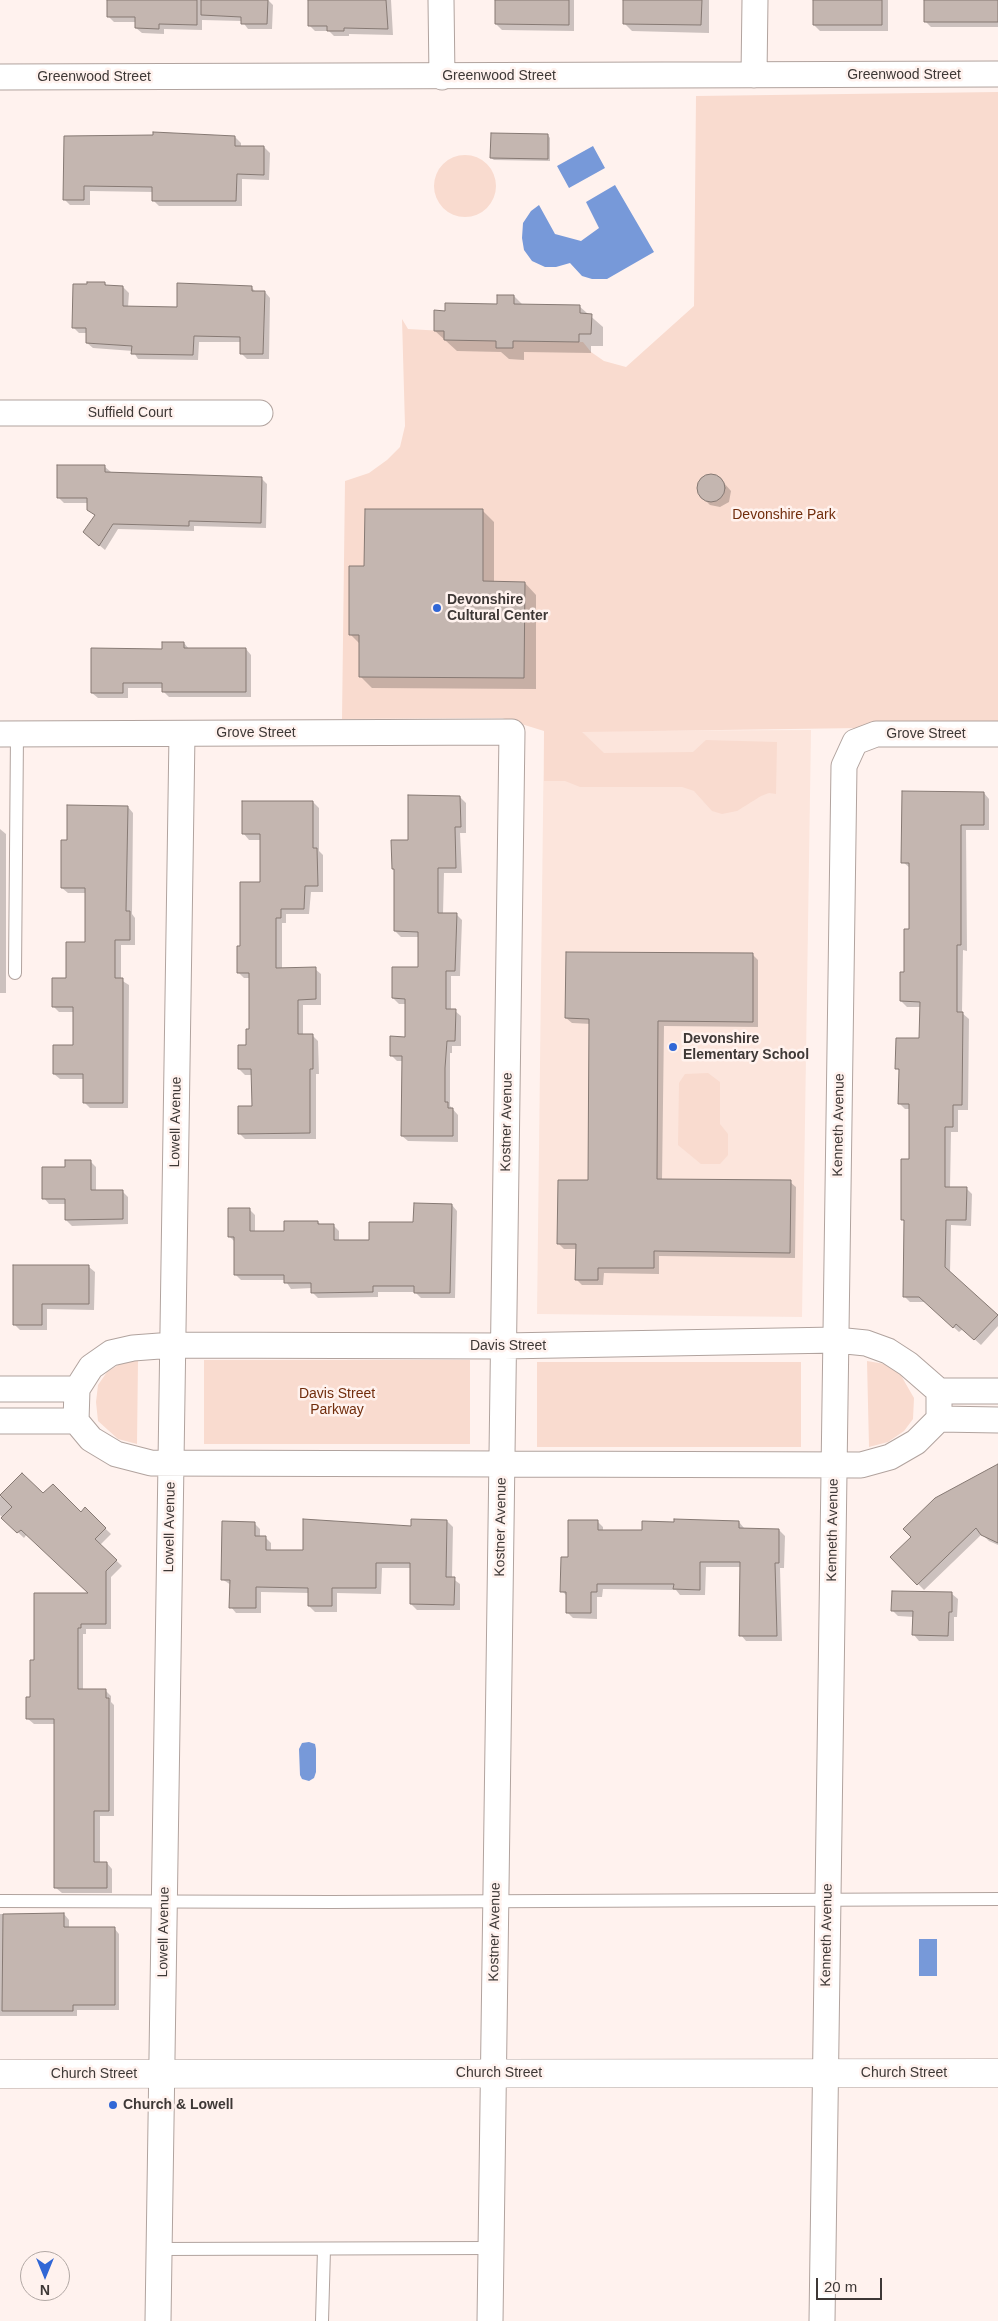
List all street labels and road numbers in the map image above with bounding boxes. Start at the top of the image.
street label: Greenwood Street [847,67,961,83]
street label: Greenwood Street [442,68,556,84]
street label: Greenwood Street [37,69,151,85]
street label: Suffield Court [88,405,172,421]
street label: Grove Street [216,725,296,741]
street label: Grove Street [886,726,966,742]
street label: Kostner Avenue [498,1072,516,1172]
street label: Kenneth Avenue [830,1073,848,1177]
street label: Lowell Avenue [167,1076,185,1168]
street label: Davis Street [470,1338,546,1354]
street label: Kostner Avenue [492,1477,510,1577]
street label: Kenneth Avenue [824,1478,842,1582]
street label: Lowell Avenue [161,1481,179,1573]
street label: Kostner Avenue [486,1882,504,1982]
street label: Kenneth Avenue [818,1883,836,1987]
street label: Lowell Avenue [155,1886,173,1978]
street label: Church Street [456,2065,542,2081]
street label: Church Street [861,2065,947,2081]
street label: Church Street [51,2066,137,2082]

